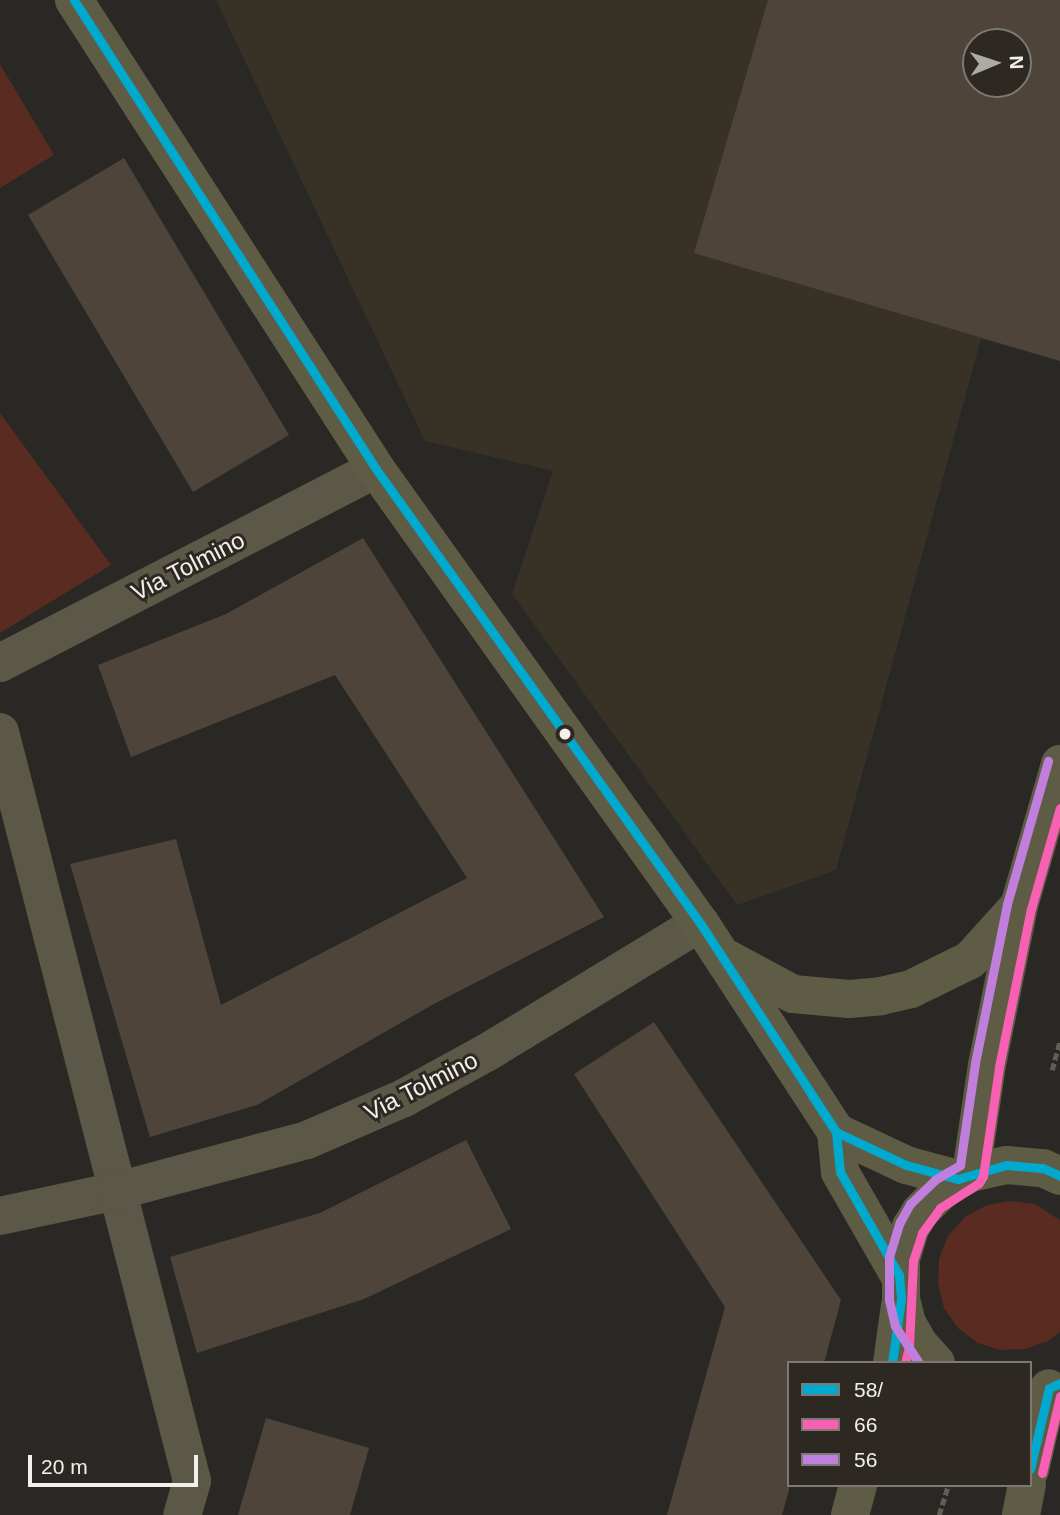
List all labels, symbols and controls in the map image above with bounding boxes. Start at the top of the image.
north arrow [962,28,1032,98]
text: N [1006,55,1027,70]
street label: Via Tolmino [126,525,250,607]
unlabelled marker [558,727,572,741]
street label: Via Tolmino [359,1045,483,1127]
legend [787,1361,1032,1487]
text: 58/ [854,1378,883,1401]
text: 66 [854,1413,877,1436]
scale bar [32,1442,201,1486]
text: 56 [854,1448,877,1471]
text: 20 m [41,1455,88,1478]

